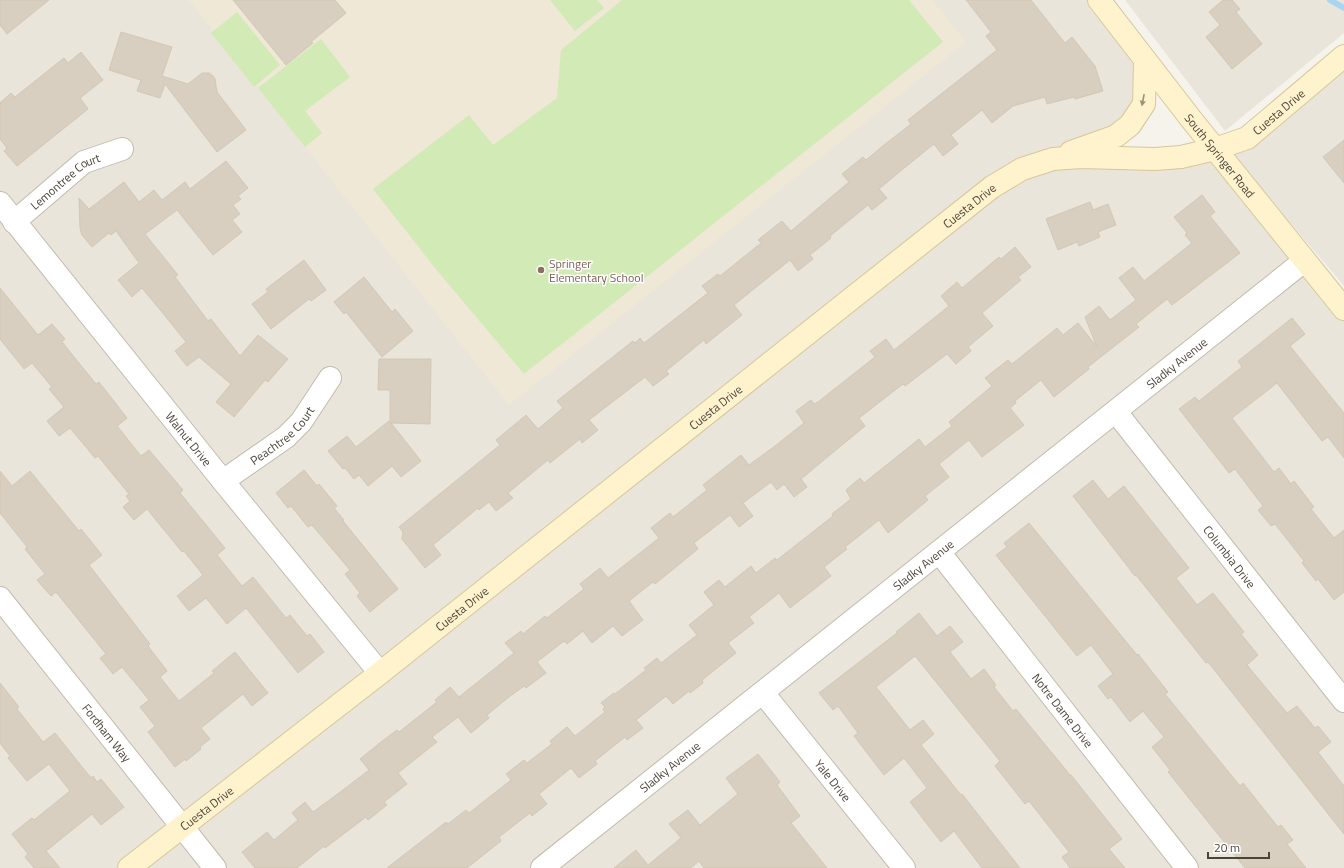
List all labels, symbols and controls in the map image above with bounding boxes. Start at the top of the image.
street label: Cuesta Drive [1248,84,1309,139]
one-way arrow [1139,94,1145,107]
street label: South Springer Road [1180,109,1260,202]
street label: Lemontree Court [26,147,103,214]
street label: Cuesta Drive [938,178,1000,232]
place label: Springer Elementary School [549,254,643,287]
marker: Springer Elementary School [536,265,546,275]
street label: Sladky Avenue [1142,332,1211,393]
street label: Cuesta Drive [684,380,746,434]
street label: Peachtree Court [246,401,319,469]
street label: Walnut Drive [161,407,217,470]
street label: Columbia Drive [1199,521,1261,592]
street label: Sladky Avenue [888,534,958,595]
street label: Cuesta Drive [431,581,492,635]
street label: Notre Dame Drive [1028,669,1098,751]
street label: Fordham Way [78,699,137,766]
street label: Sladky Avenue [635,736,704,797]
street label: Yale Drive [810,755,856,805]
street label: Cuesta Drive [175,781,237,835]
scale bar [1208,834,1269,860]
text: 20 m [1214,838,1240,857]

